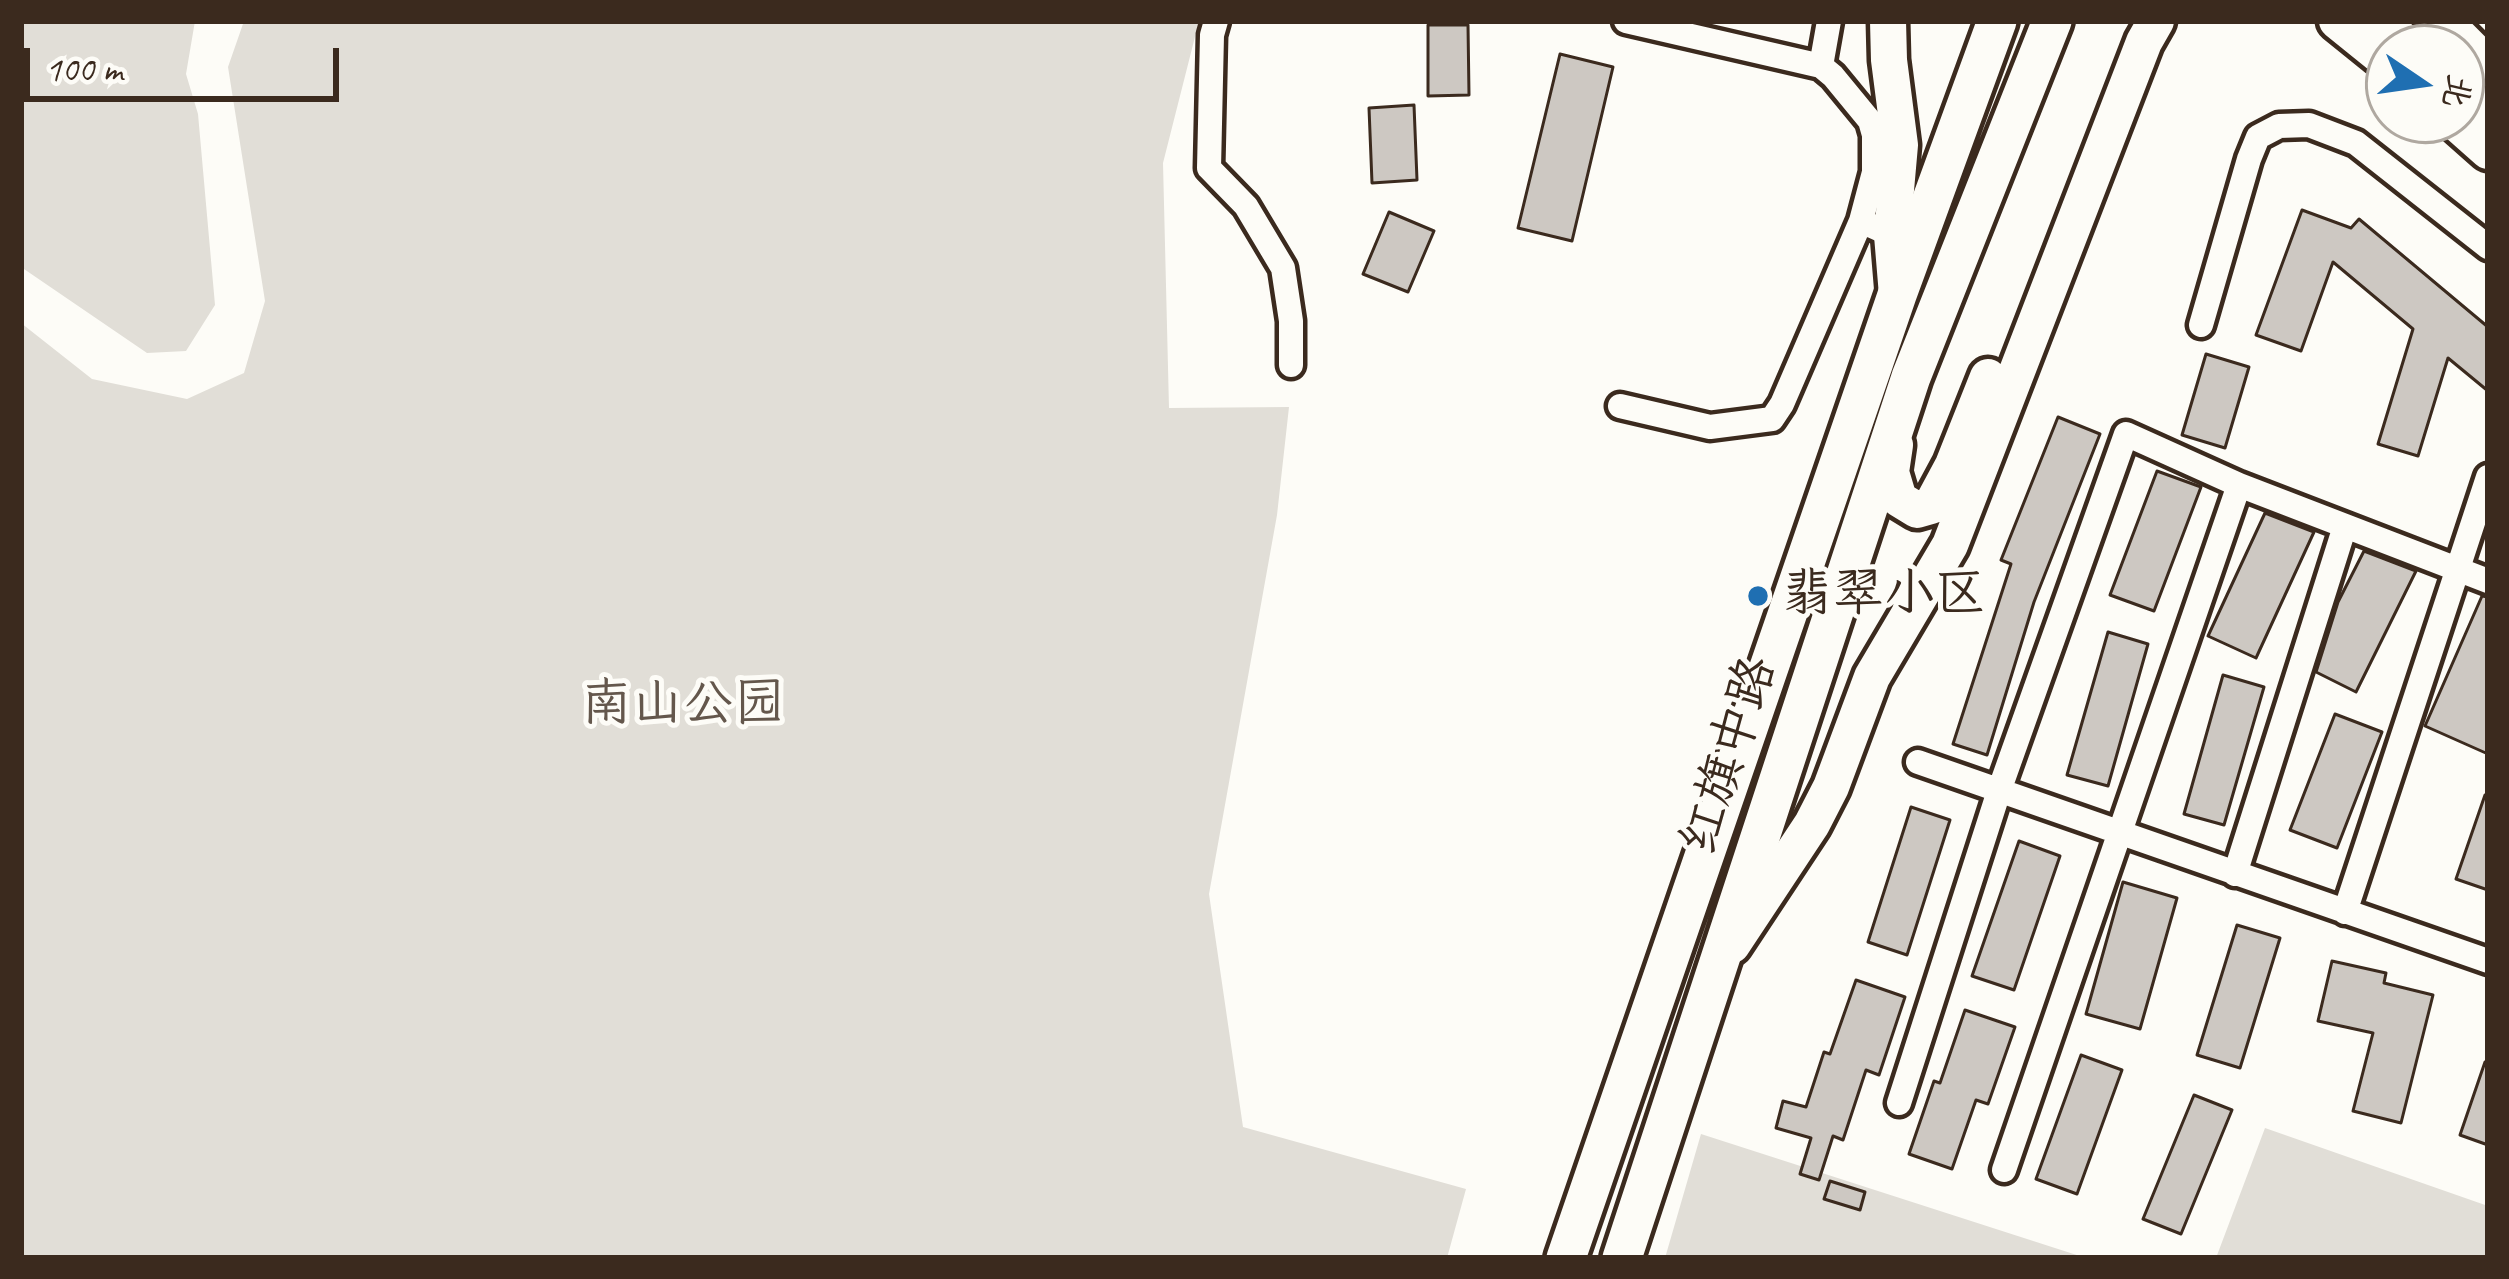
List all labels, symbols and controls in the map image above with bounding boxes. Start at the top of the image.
scale bar [30,24,345,98]
north arrow [2365,24,2485,144]
text: 100 m [45,46,122,92]
text: 北 [2433,71,2481,112]
place label: 翡翠小区 [1782,565,1986,627]
marker: 翡翠小区 [1745,583,1771,609]
street label: 红旗中路 [1669,650,1791,862]
park label: 南山公园 [581,675,785,737]

